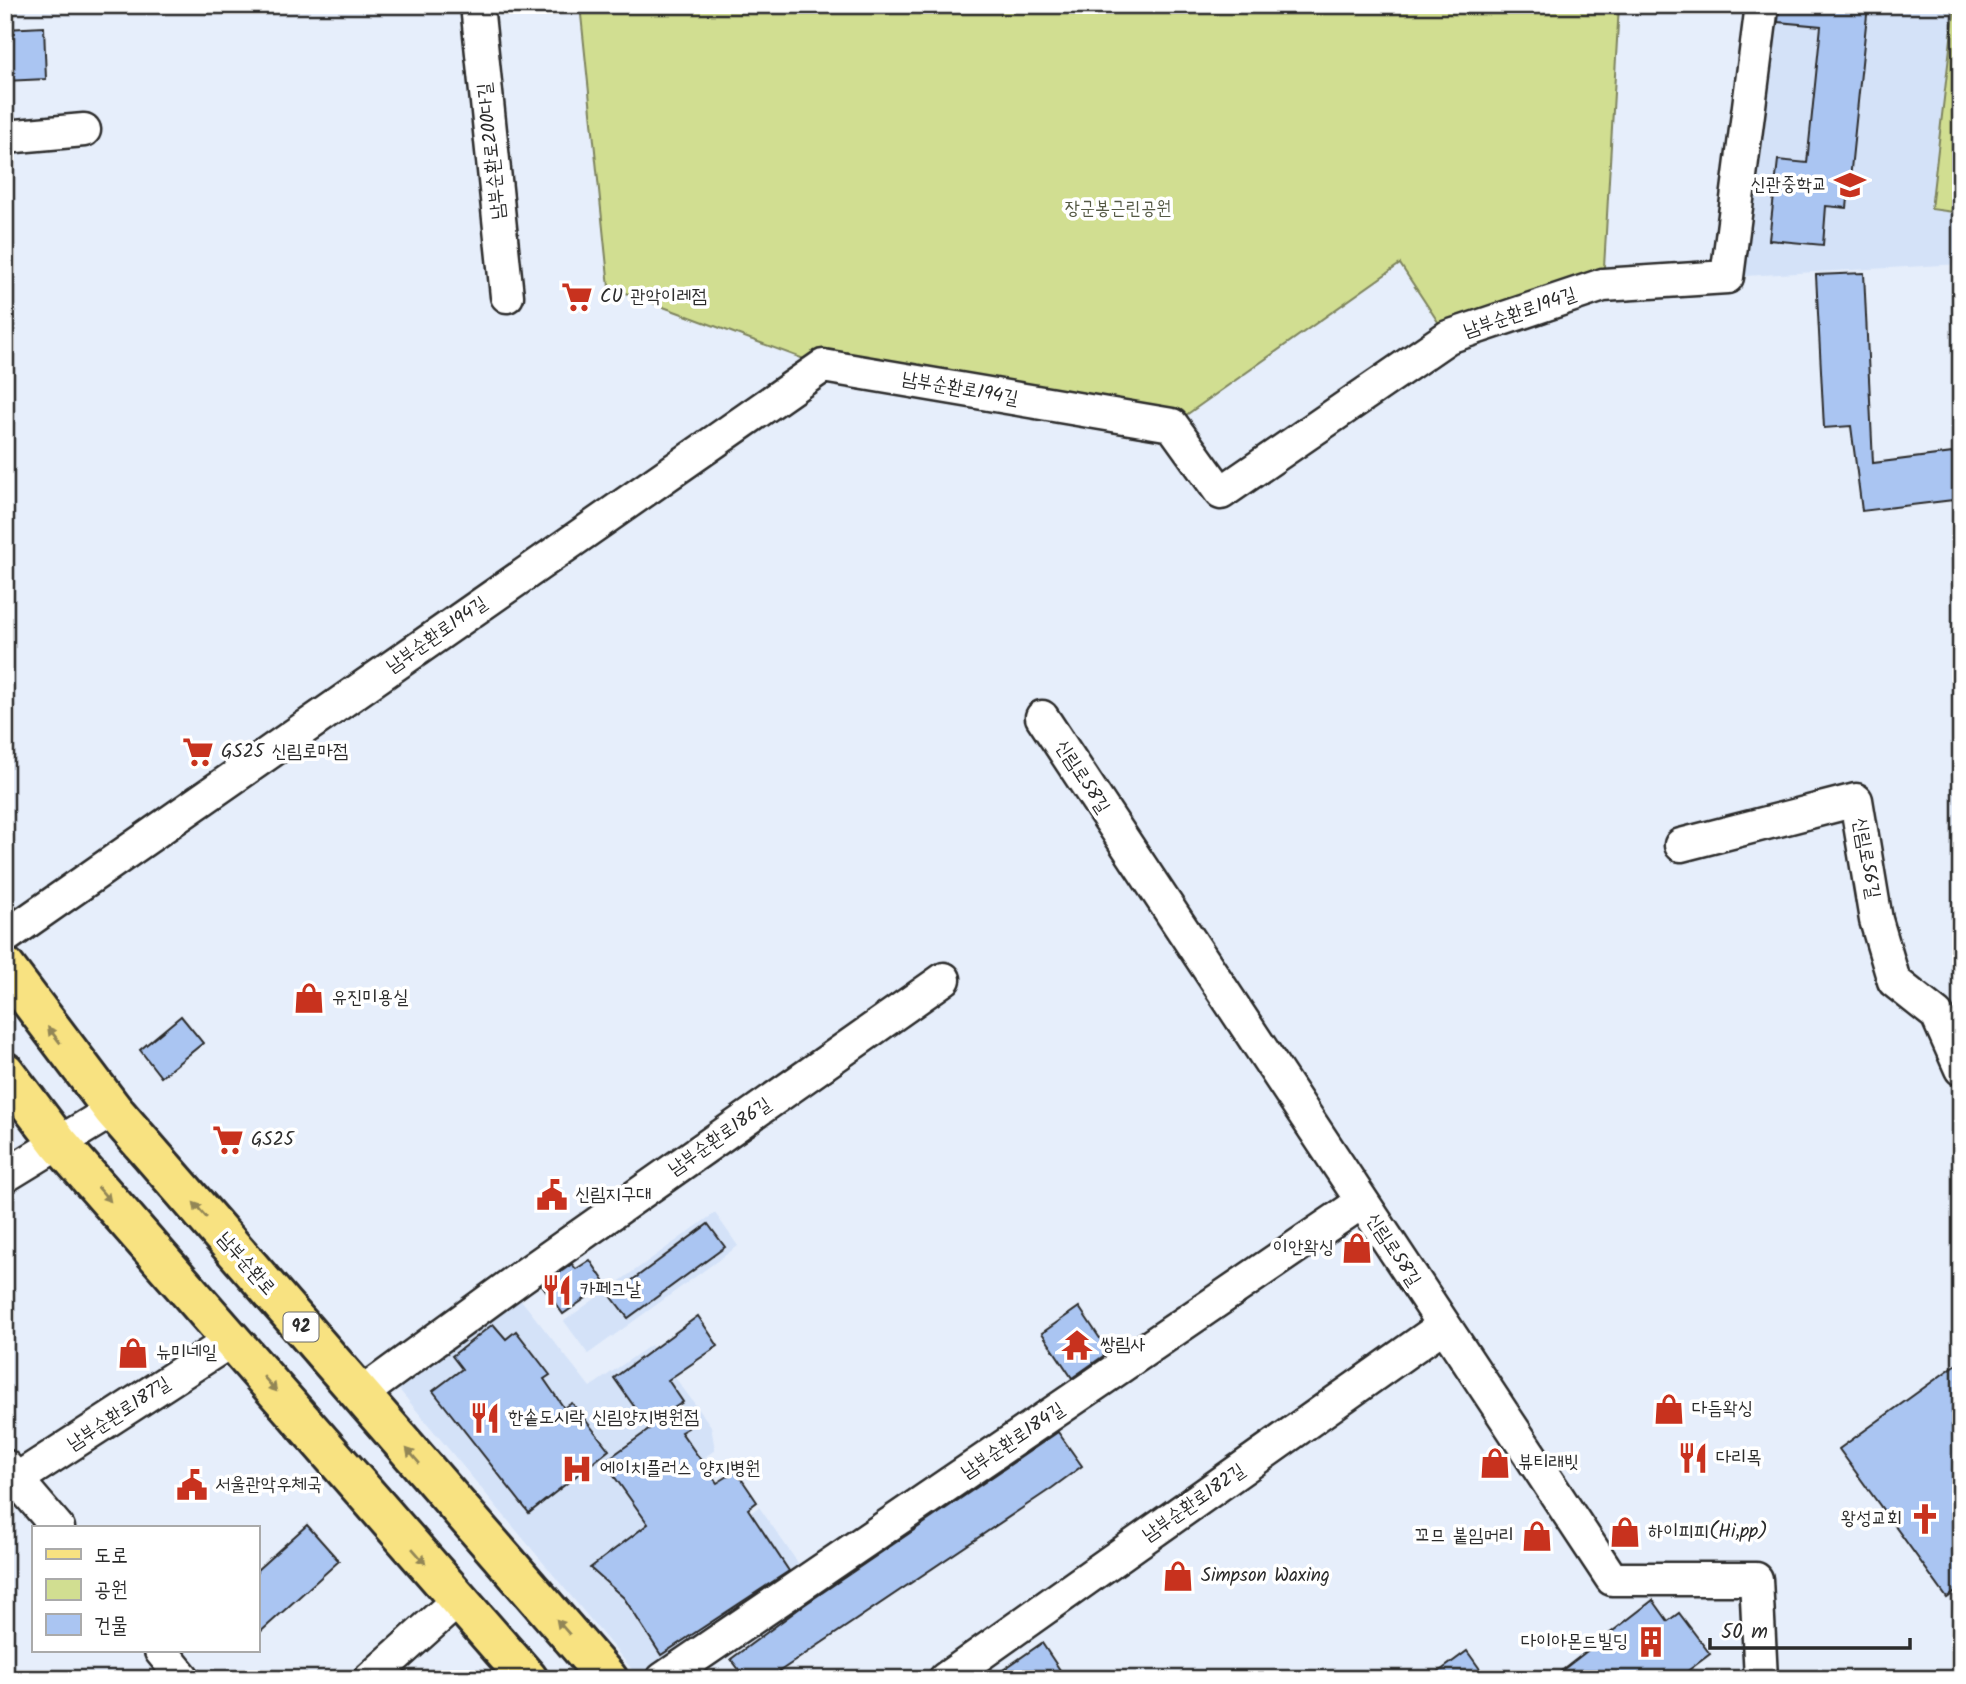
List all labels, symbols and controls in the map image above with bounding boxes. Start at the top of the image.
street label: 남부순환로200다길 [470,81,514,221]
school or university icon: 신관중학교 [1833,168,1867,202]
place label: 신관중학교 [1751,170,1827,200]
park label: 장군봉근린공원 [1064,194,1172,224]
supermarket icon: CU 관악이레점 [560,280,594,314]
street label: 남부순환로194길 [1460,280,1580,346]
place label: CU 관악이레점 [600,282,707,312]
street label: 남부순환로194길 [900,364,1020,414]
street label: 남부순환로194길 [380,589,494,681]
street label: 신림로58길 [1047,734,1117,820]
supermarket icon: GS25 신림로마점 [181,735,215,769]
place label: GS25 신림로마점 [221,737,348,767]
street label: 신림로56길 [1844,815,1888,901]
shop icon: 유진미용실 [292,981,326,1015]
place label: 유진미용실 [332,983,408,1013]
one-way arrow [47,1027,62,1045]
street label: 남부순환로186길 [662,1090,778,1184]
supermarket icon: GS25 [211,1123,245,1157]
place label: GS25 [251,1125,296,1155]
public building icon: 신림지구대 [535,1178,569,1212]
place label: 신림지구대 [575,1180,651,1210]
one-way arrow [96,1186,111,1203]
one-way arrow [192,1201,208,1219]
street label: 신림로58길 [1358,1207,1428,1293]
street label: 남부순환로 [210,1225,282,1303]
shop icon: 이안왁싱 [1340,1231,1374,1265]
place label: 이안왁싱 [1273,1233,1334,1263]
restaurant icon: 카페그날 [540,1273,574,1307]
place label: 카페그날 [580,1275,641,1305]
road number: 92 [284,1312,318,1342]
temple icon: 쌍림사 [1060,1328,1094,1362]
place label: 쌍림사 [1100,1330,1146,1360]
shop icon: 뉴미네일 [116,1336,150,1370]
place label: 뉴미네일 [156,1338,217,1368]
street label: 남부순환로187길 [61,1369,177,1459]
one-way arrow [262,1375,278,1393]
shop icon: 다듬왁싱 [1652,1392,1686,1426]
place label: 다듬왁싱 [1692,1394,1753,1424]
street label: 남부순환로184길 [955,1395,1071,1487]
restaurant icon: 한솥도시락 신림양지병원점 [468,1401,502,1435]
place label: 한솥도시락 신림양지병원점 [508,1403,699,1433]
restaurant icon: 다리목 [1676,1441,1710,1475]
place label: 다리목 [1716,1443,1762,1473]
shop icon: 뷰티래빗 [1478,1446,1512,1480]
one-way arrow [405,1447,421,1465]
place label: 뷰티래빗 [1518,1448,1579,1478]
hospital icon: 에이치플러스 양지병원 [560,1452,594,1486]
place label: 에이치플러스 양지병원 [600,1454,761,1484]
street label: 남부순환로182길 [1136,1456,1252,1550]
public building icon: 서울관악우체국 [175,1468,209,1502]
place label: 서울관악우체국 [215,1470,322,1500]
church icon: 왕성교회 [1908,1502,1942,1536]
place label: 왕성교회 [1841,1504,1902,1534]
shop icon: 하이피피(Hi,pp) [1608,1515,1642,1549]
place label: 하이피피(Hi,pp) [1648,1517,1768,1547]
shop icon: 꼬므 붙임머리 [1520,1519,1554,1553]
place label: 꼬므 붙임머리 [1415,1521,1514,1551]
legend [32,1526,259,1652]
text: 도로 [94,1540,128,1573]
one-way arrow [411,1547,427,1565]
shop icon: Simpson Waxing [1161,1559,1195,1593]
place label: Simpson Waxing [1201,1561,1330,1591]
text: 공원 [94,1574,128,1607]
scale bar [1710,1607,1910,1651]
text: 건물 [94,1610,128,1643]
text: 50 m [1721,1616,1768,1649]
one-way arrow [556,1619,571,1636]
building icon: 다이아몬드빌딩 [1634,1625,1668,1659]
place label: 다이아몬드빌딩 [1521,1627,1628,1657]

